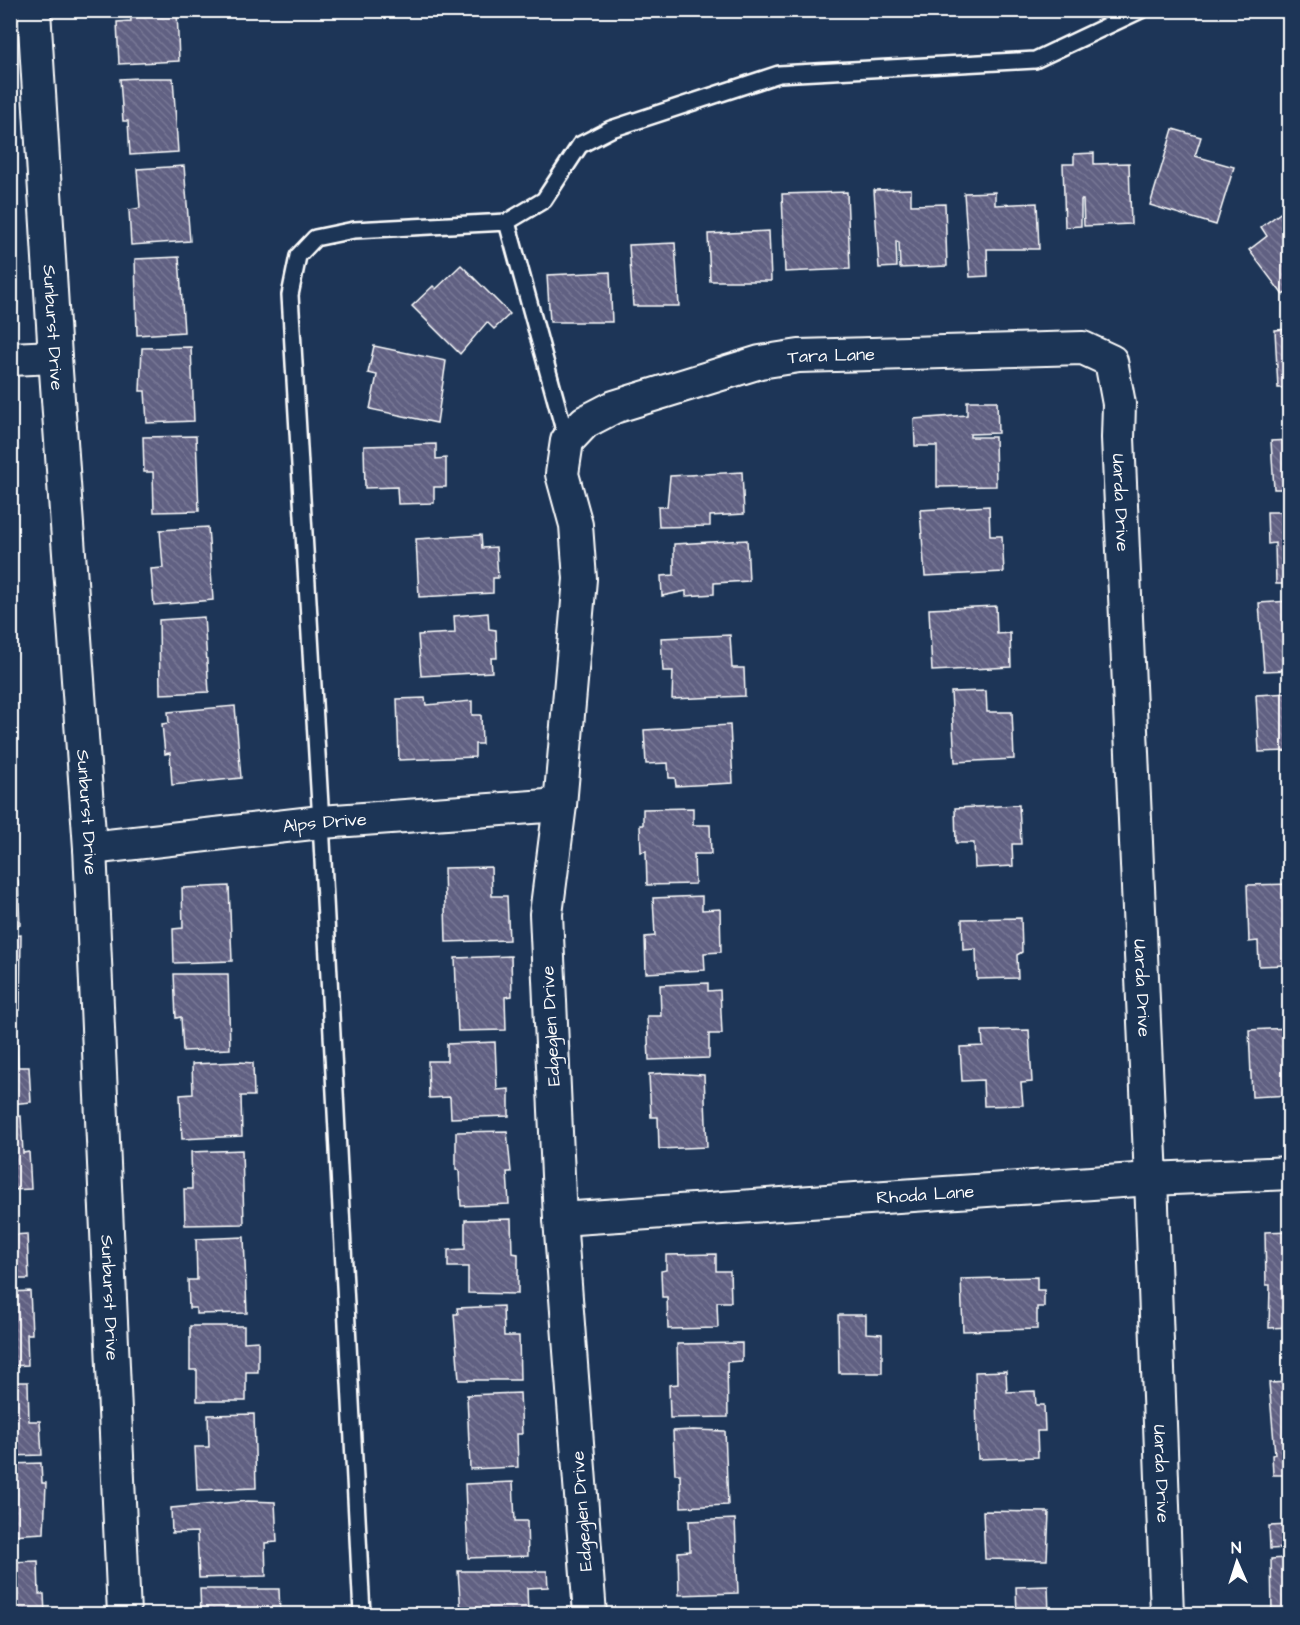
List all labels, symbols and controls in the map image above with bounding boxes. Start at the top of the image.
street label: Sunburst Drive [37,264,70,391]
street label: Tara Lane [786,341,875,370]
street label: Uarda Drive [1106,453,1136,552]
street label: Sunburst Drive [71,749,104,876]
street label: Alps Drive [281,806,368,839]
street label: Uarda Drive [1128,938,1157,1038]
street label: Edgeglen Drive [535,965,568,1087]
street label: Rhoda Lane [875,1178,975,1210]
street label: Sunburst Drive [95,1234,125,1361]
street label: Uarda Drive [1148,1424,1176,1523]
street label: Edgeglen Drive [565,1450,600,1572]
north arrow [1207,1532,1267,1592]
text: N [1231,1537,1242,1559]

